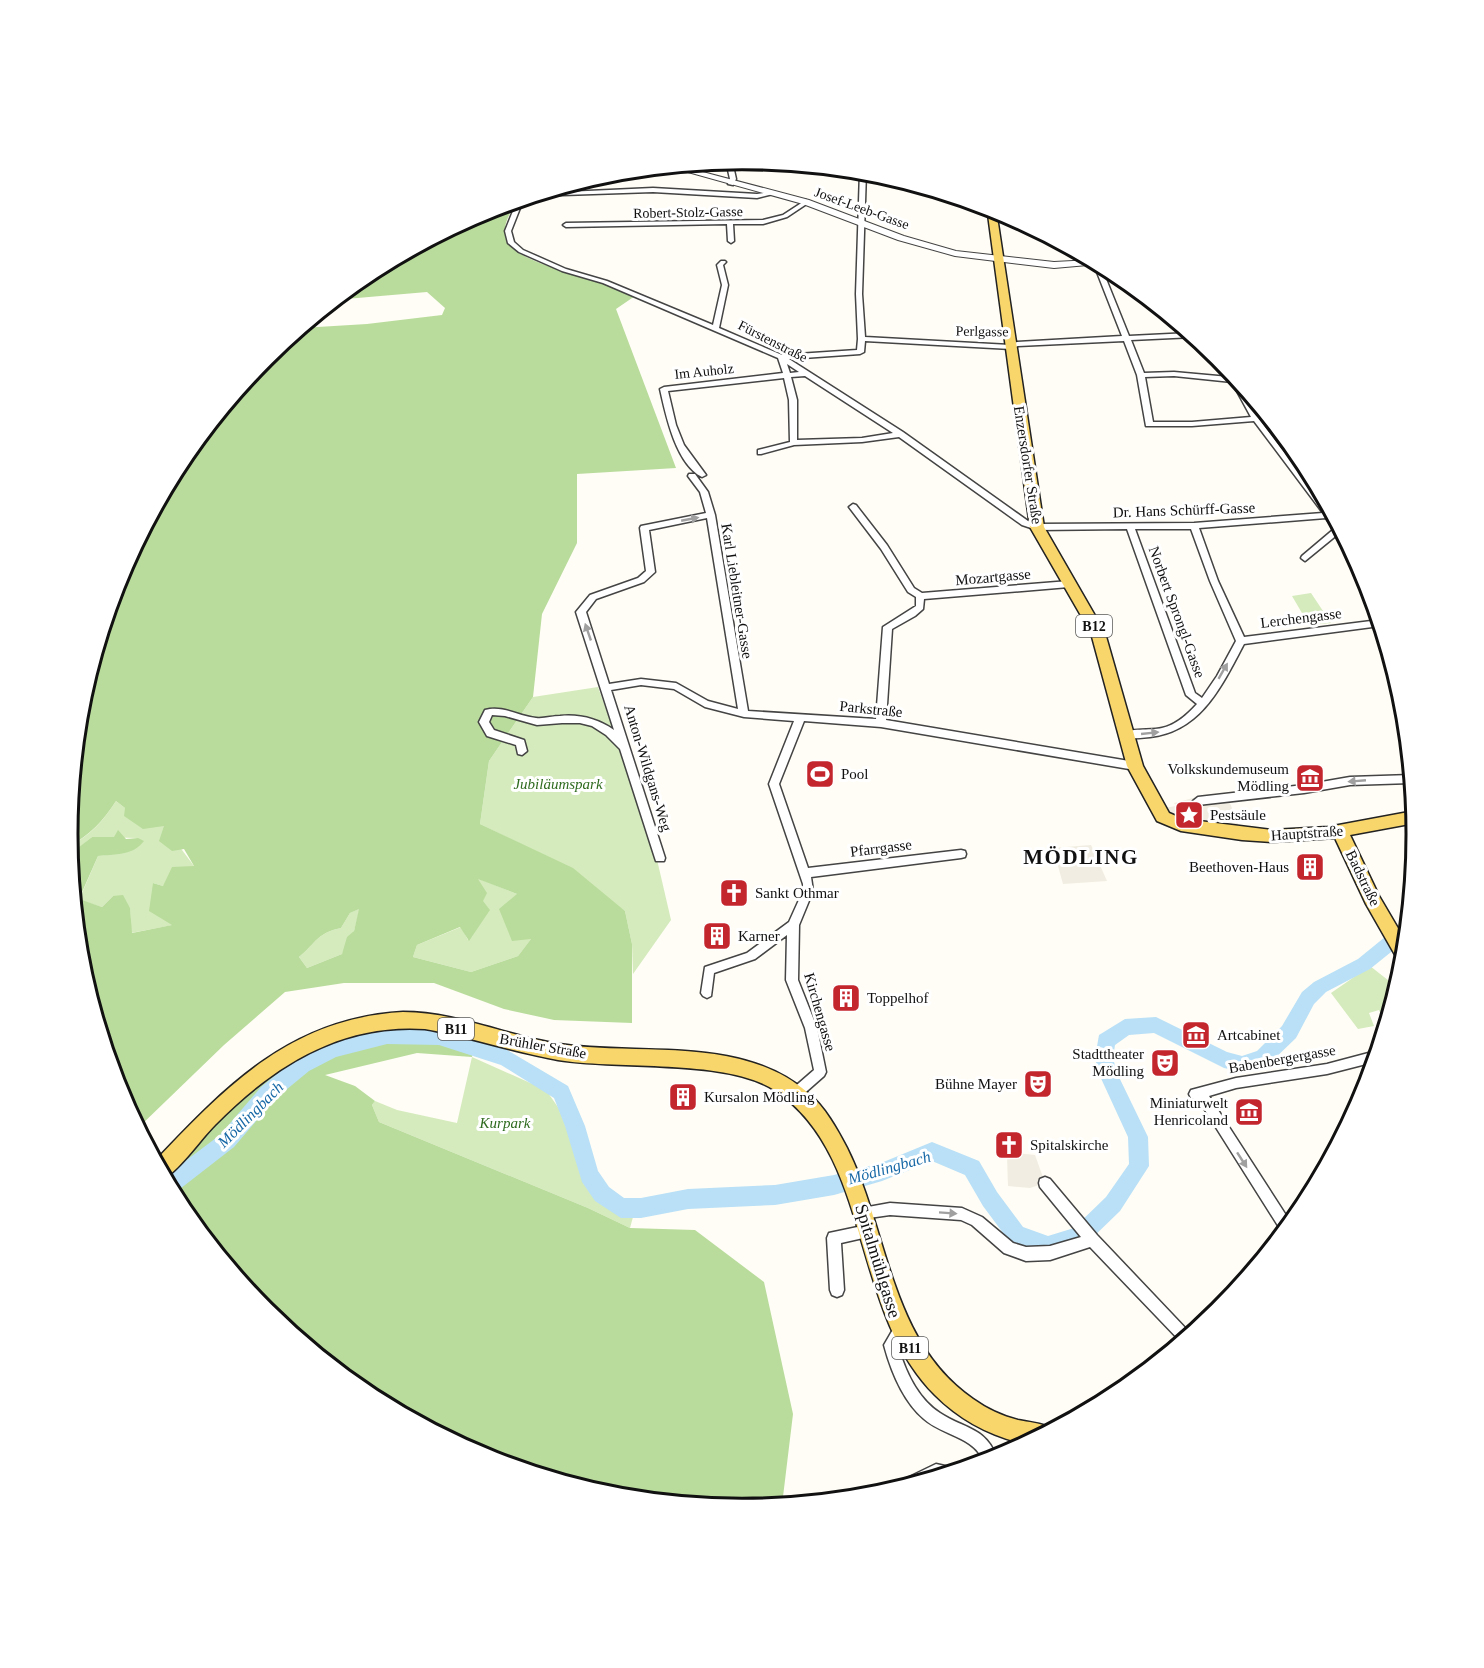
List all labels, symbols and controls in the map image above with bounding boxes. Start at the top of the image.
street label: Josef-Leeb-Gasse [813,184,911,233]
street label: Robert-Stolz-Gasse [633,204,743,221]
street label: Fürstenstraße [736,318,810,365]
street label: Perlgasse [955,324,1009,339]
street label: Im Auholz [674,361,734,382]
street label: Enzersdorfer Straße [1011,405,1045,526]
street label: Dr. Hans Schürff-Gasse [1112,500,1256,520]
one-way arrow [681,514,700,523]
street label: Karl Liebleitner-Gasse [718,522,756,660]
street label: Norbert Sprongl-Gasse [1146,544,1208,680]
street label: Mozartgasse [955,566,1032,588]
street label: Lerchengasse [1260,605,1343,631]
road number: B12 [1076,615,1112,637]
one-way arrow [583,623,593,641]
one-way arrow [1218,663,1229,679]
street label: Parkstraße [839,698,904,720]
street label: Anton-Wildgans-Weg [621,703,675,834]
one-way arrow [1140,728,1159,738]
sports icon: Pool [804,758,836,790]
place label: Volkskundemuseum Mödling [1168,761,1289,794]
museum icon: Volkskundemuseum Mödling [1294,762,1326,794]
place label: Pool [841,766,869,782]
park label: Jubiläumspark [513,776,603,792]
one-way arrow [1347,776,1366,786]
place icon: Pestsäule [1173,799,1205,831]
place label: Pestsäule [1210,807,1266,823]
street label: Hauptstraße [1270,822,1344,844]
street label: Pfarrgasse [849,836,913,860]
district label: MÖDLING [1023,845,1139,869]
street label: Badstraße [1343,848,1383,909]
building icon: Beethoven-Haus [1294,851,1326,883]
place label: Beethoven-Haus [1189,859,1289,875]
church icon: Sankt Othmar [718,877,750,909]
place label: Sankt Othmar [755,885,839,901]
building icon: Karner [701,920,733,952]
place label: Karner [738,928,780,944]
street label: Kirchengasse [801,971,839,1053]
building icon: Toppelhof [830,982,862,1014]
place label: Toppelhof [867,990,928,1006]
road number: B11 [438,1018,474,1040]
museum icon: Artcabinet [1180,1019,1212,1051]
place label: Artcabinet [1217,1027,1281,1043]
street label: Brühler Straße [498,1030,588,1062]
street label: Babenbergergasse [1227,1042,1337,1076]
place label: Stadttheater Mödling [1072,1046,1144,1079]
theatre icon: Stadttheater Mödling [1149,1047,1181,1079]
theatre icon: Bühne Mayer [1022,1068,1054,1100]
place label: Bühne Mayer [935,1076,1017,1092]
water label: Mödlingbach [213,1078,287,1152]
building icon: Kursalon Mödling [667,1081,699,1113]
place label: Kursalon Mödling [704,1089,815,1105]
place label: Miniaturwelt Henricoland [1150,1095,1229,1128]
museum icon: Miniaturwelt Henricoland [1233,1096,1265,1128]
park label: Kurpark [479,1115,531,1131]
church icon: Spitalskirche [993,1129,1025,1161]
place label: Spitalskirche [1030,1137,1109,1153]
water label: Mödlingbach [845,1148,933,1189]
one-way arrow [1237,1151,1248,1168]
street label: Spitalmühlgasse [851,1202,905,1320]
one-way arrow [939,1208,958,1218]
road number: B11 [892,1337,928,1359]

